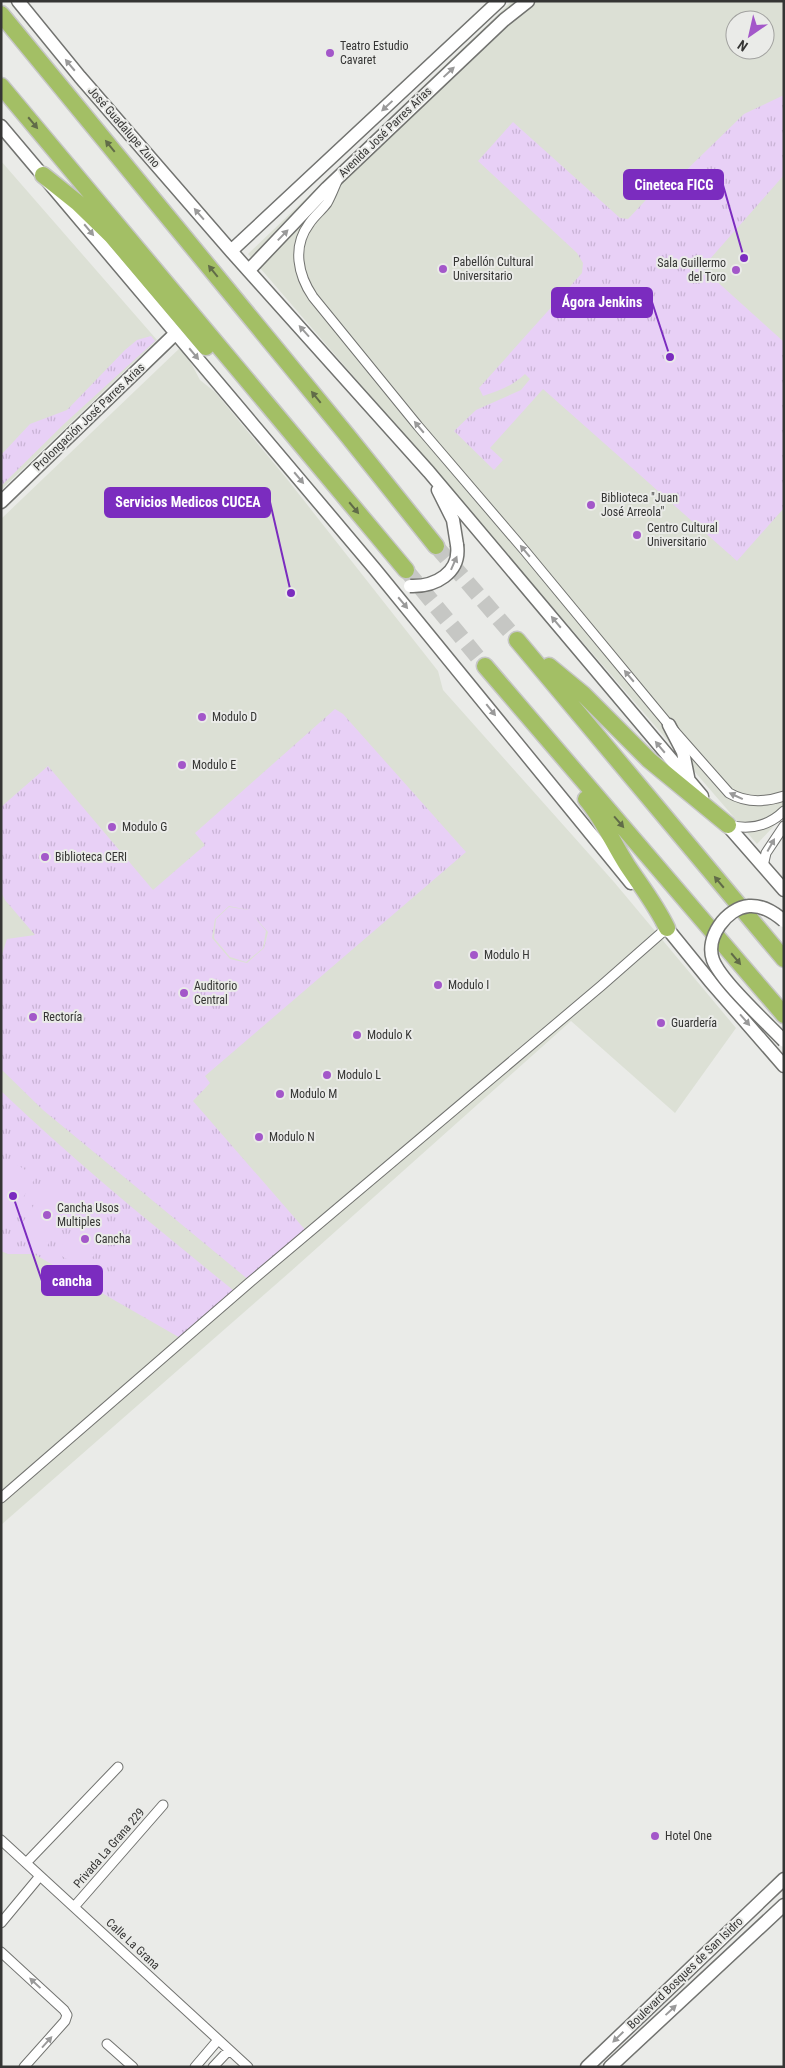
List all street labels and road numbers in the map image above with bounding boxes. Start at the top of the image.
street label: José Guadalupe Zuno [85,84,163,170]
street label: Avenida José Parres Arias [336,84,434,180]
street label: Prolongación José Parres Arias [31,360,147,474]
street label: Privada La Grana 229 [71,1805,147,1891]
street label: Boulevard Bosques de San Isidro [624,1914,746,2032]
street label: Calle La Grana [103,1916,163,1973]

